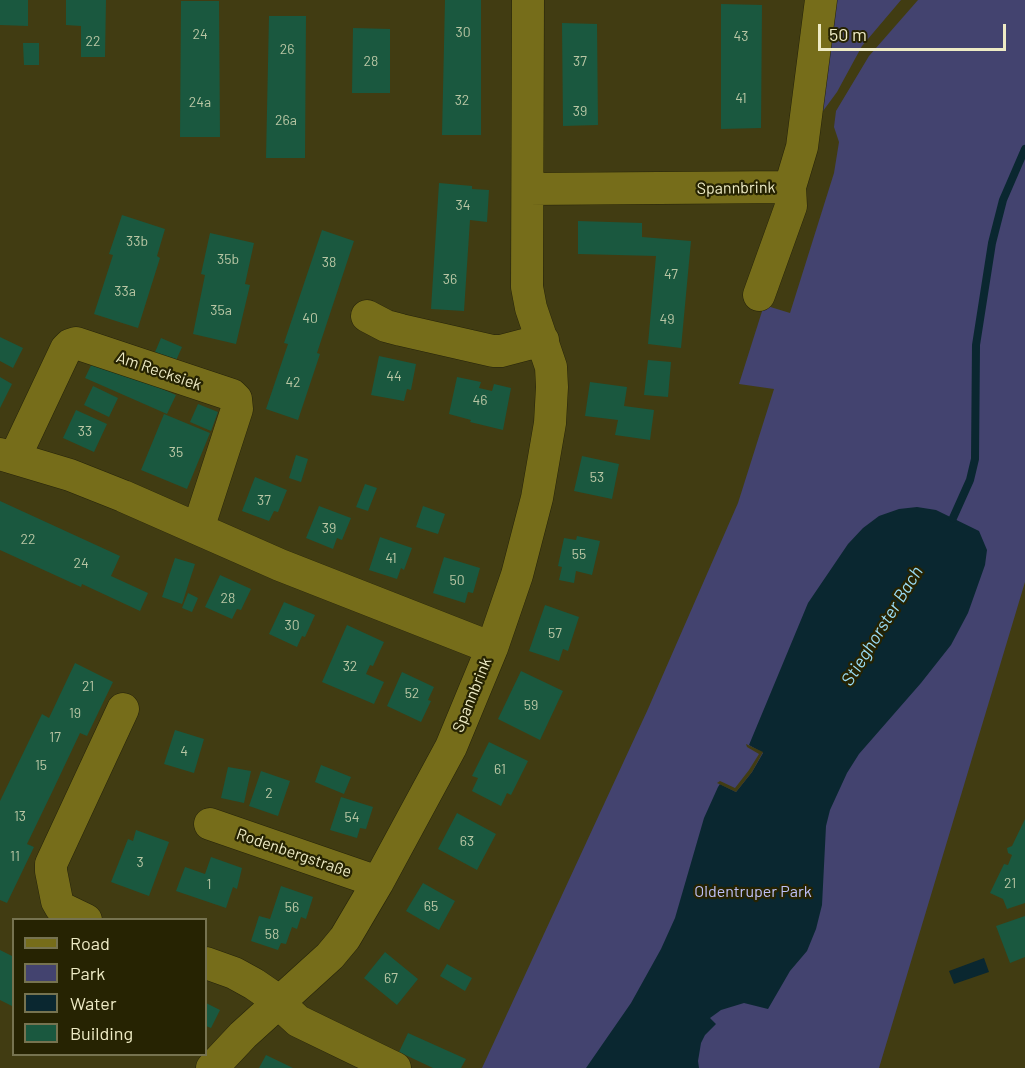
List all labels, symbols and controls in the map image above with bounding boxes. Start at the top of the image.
scale bar [821,12,1008,50]
text: 50 m [829,23,867,45]
house number: 30 [455,24,471,40]
house number: 24 [192,26,208,42]
house number: 43 [734,28,748,44]
house number: 22 [85,33,101,49]
house number: 26 [280,41,294,57]
house number: 28 [364,53,378,69]
house number: 37 [573,53,587,69]
house number: 41 [735,90,747,106]
house number: 32 [455,92,469,108]
house number: 24a [189,94,211,110]
house number: 39 [573,103,587,119]
house number: 26a [275,112,297,128]
street label: Spannbrink [696,178,776,198]
house number: 34 [456,197,470,213]
house number: 33b [126,233,148,249]
house number: 35b [217,251,239,267]
house number: 38 [322,254,336,270]
house number: 47 [664,266,678,282]
house number: 36 [443,271,457,287]
house number: 33a [114,283,136,299]
house number: 35a [210,302,232,318]
house number: 40 [302,310,318,326]
house number: 49 [659,311,675,327]
street label: Am Recksiek [114,347,204,395]
house number: 44 [386,368,402,384]
house number: 42 [285,374,301,390]
house number: 46 [473,392,487,408]
house number: 33 [78,423,92,439]
house number: 35 [169,444,183,460]
house number: 53 [590,469,604,485]
house number: 37 [257,492,271,508]
house number: 39 [322,520,336,536]
house number: 22 [20,531,36,547]
house number: 55 [572,546,586,562]
house number: 41 [385,550,397,566]
house number: 24 [73,555,89,571]
water label: Stieghorster Bach [837,562,927,690]
house number: 50 [449,572,465,588]
house number: 28 [221,590,235,606]
house number: 30 [284,617,300,633]
house number: 57 [548,625,562,641]
street label: Spannbrink [448,655,496,735]
house number: 32 [343,658,357,674]
house number: 21 [82,678,94,694]
house number: 52 [405,685,419,701]
house number: 59 [524,697,538,713]
house number: 19 [69,705,81,721]
house number: 17 [49,729,61,745]
house number: 4 [180,743,188,759]
house number: 15 [35,757,47,773]
house number: 61 [494,761,506,777]
house number: 2 [265,785,273,801]
house number: 13 [14,808,26,824]
house number: 54 [345,809,359,825]
street label: Rodenbergstraße [234,824,354,882]
house number: 63 [460,833,474,849]
house number: 11 [10,848,20,864]
house number: 3 [136,854,144,870]
house number: 21 [1004,875,1016,891]
house number: 1 [207,876,211,892]
park label: Oldentruper Park [694,882,812,902]
house number: 65 [424,898,438,914]
house number: 56 [285,899,299,915]
legend [12,918,207,1056]
house number: 58 [265,926,279,942]
text: Road [70,932,110,954]
text: Park [70,962,105,984]
house number: 67 [384,970,398,986]
text: Water [70,992,117,1014]
text: Building [70,1022,133,1044]

